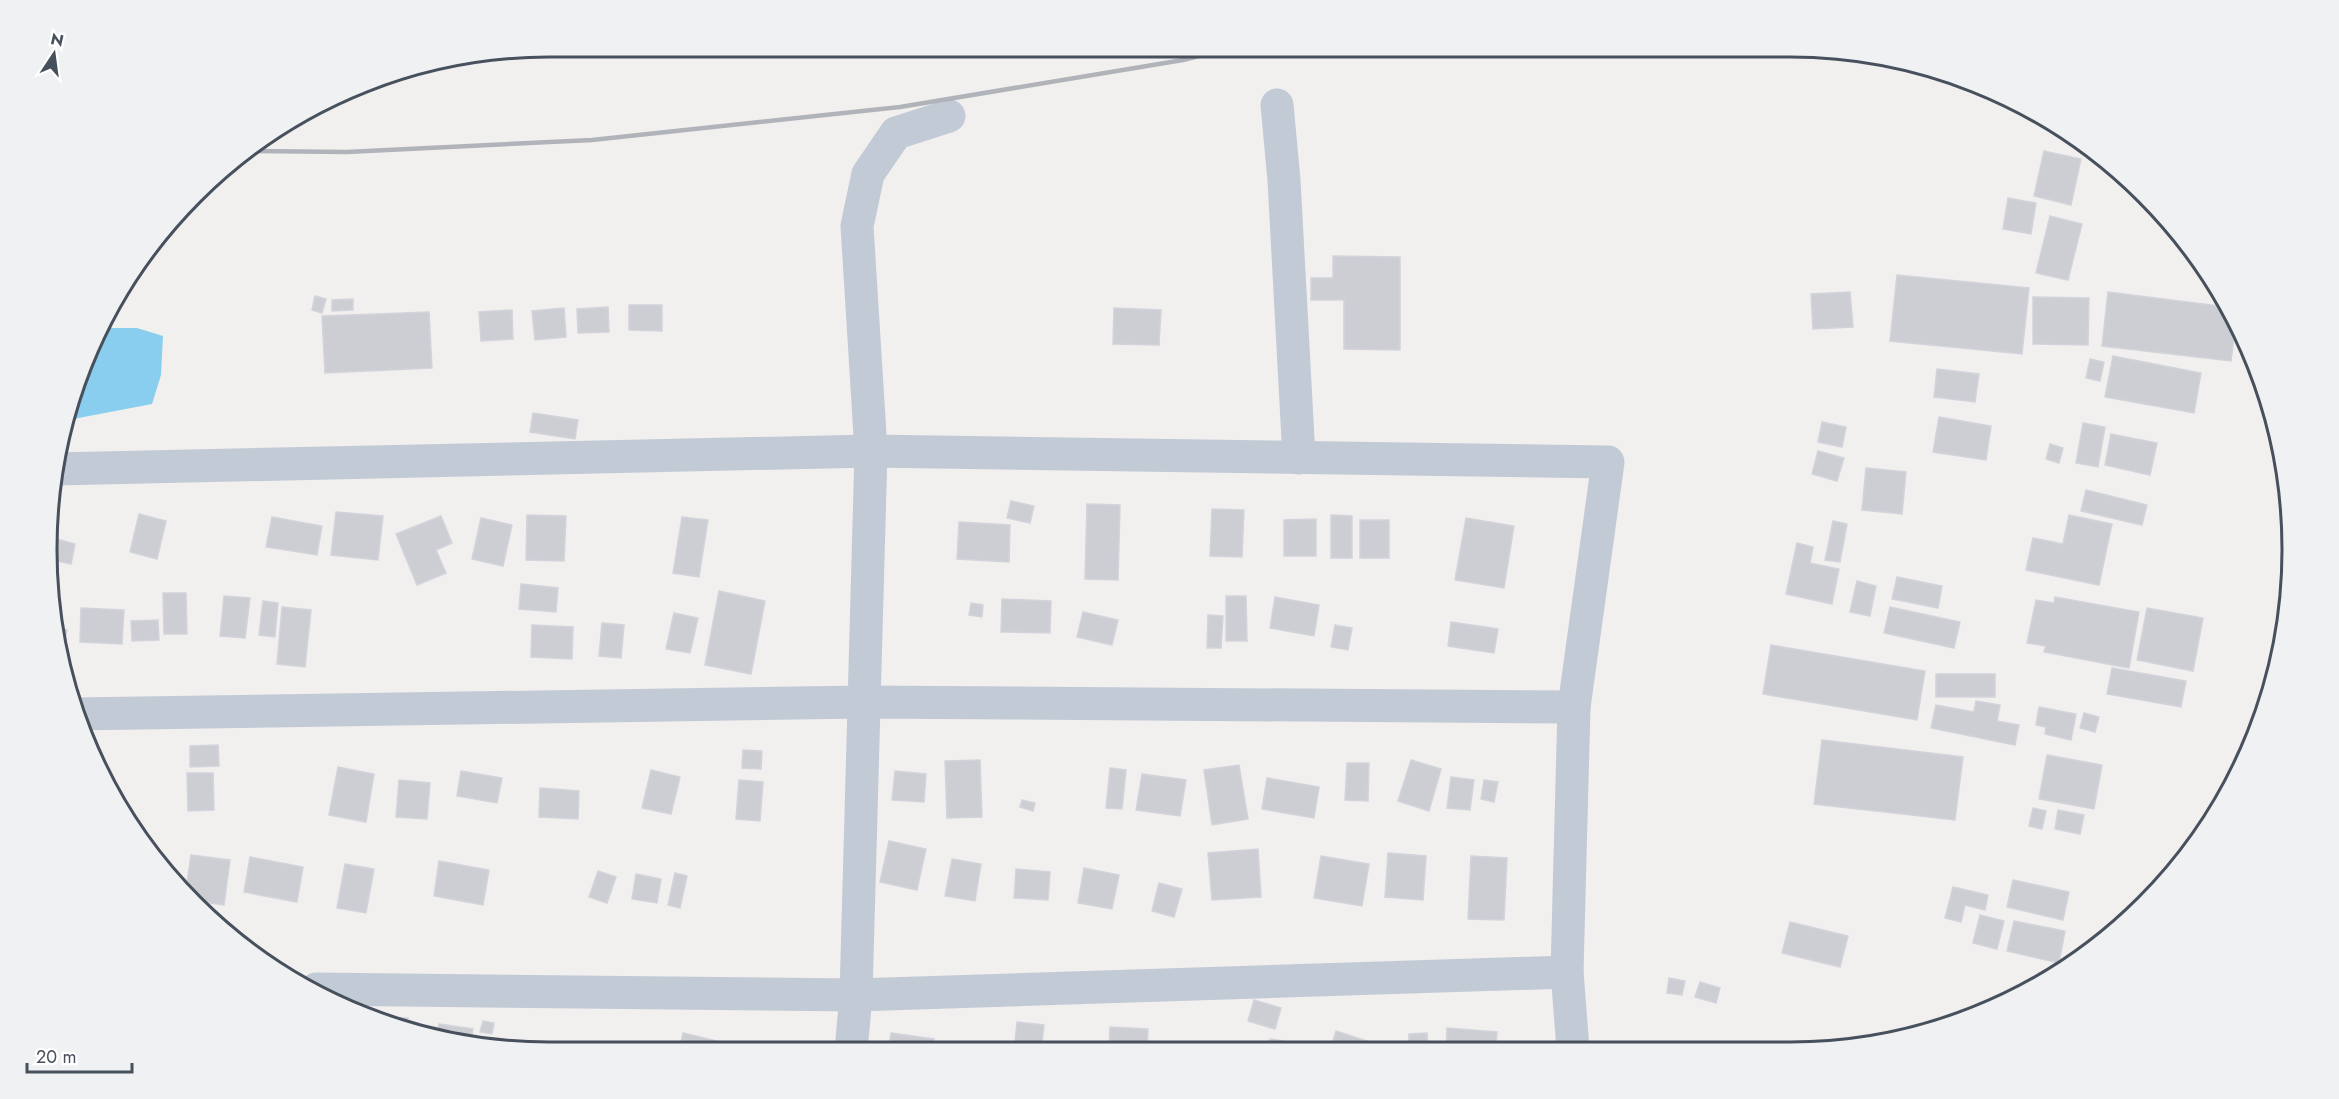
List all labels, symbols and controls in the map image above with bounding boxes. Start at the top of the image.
north arrow [24,24,84,84]
text: N [48,27,66,53]
scale bar [27,1036,132,1074]
text: 20 m [36,1044,76,1070]

